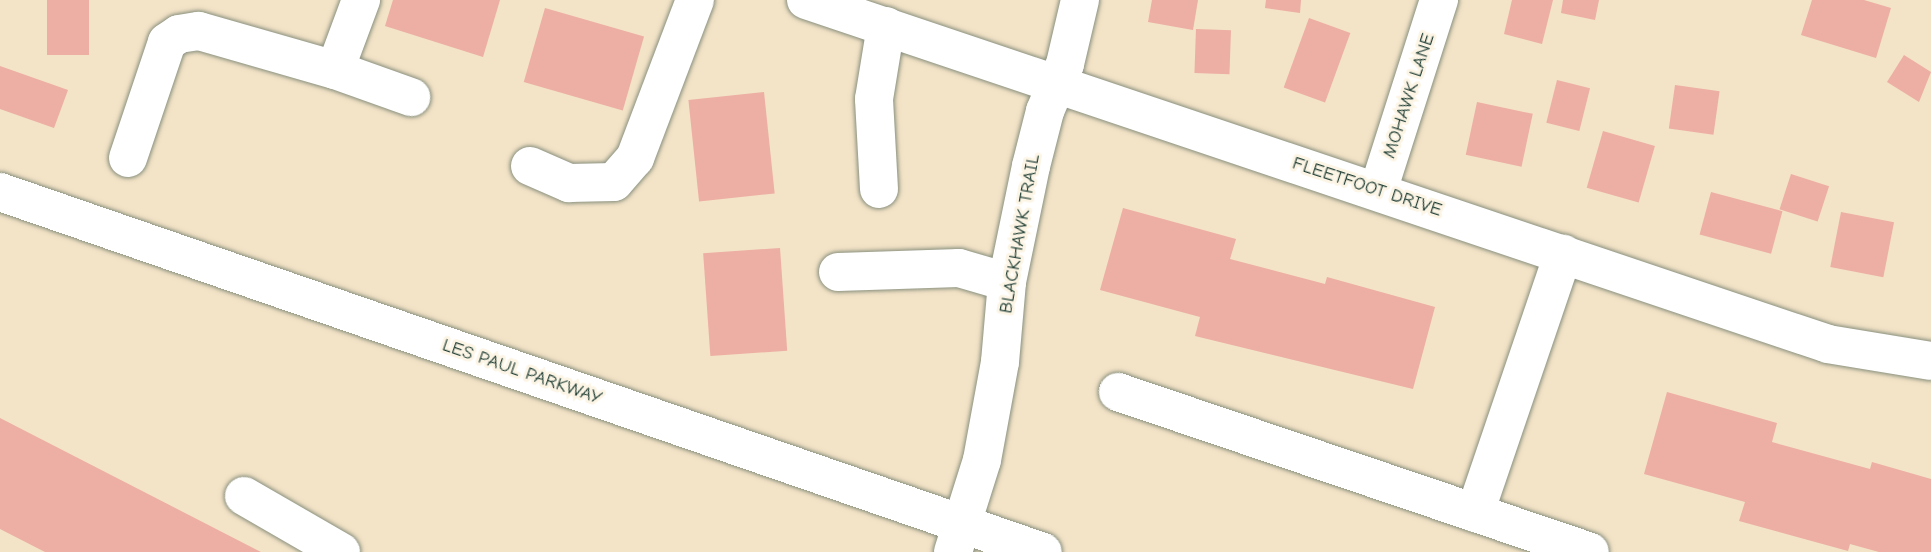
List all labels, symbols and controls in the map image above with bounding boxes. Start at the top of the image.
street label: MOHAWK LANE [1378,31,1440,161]
street label: FLEETFOOT DRIVE [1289,152,1445,222]
street label: BLACKHAWK TRAIL [995,153,1045,315]
street label: LES PAUL PARKWAY [439,334,605,410]

